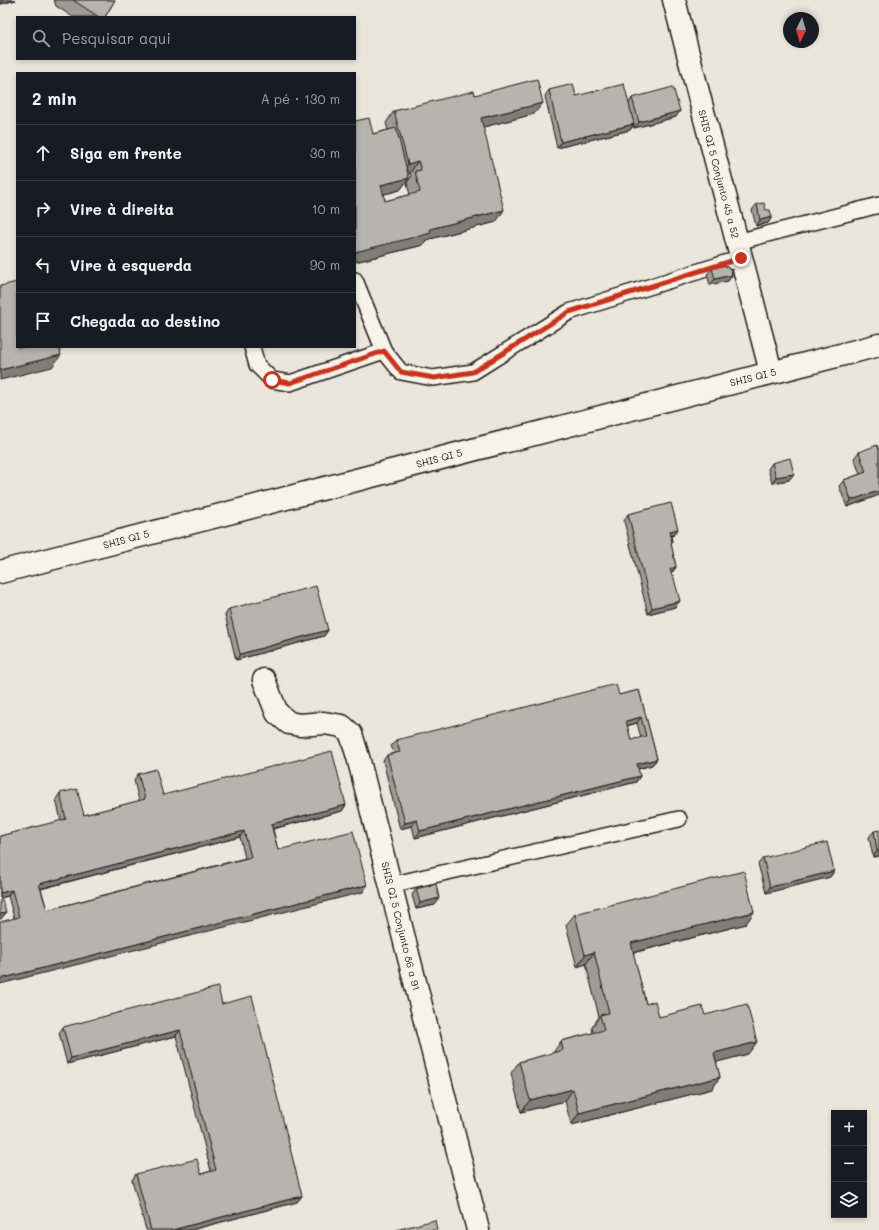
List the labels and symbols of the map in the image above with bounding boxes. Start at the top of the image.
north arrow [783,12,819,48]
street label: SHIS QI 5 Conjunto 45 a 52 [695,108,743,240]
route end [732,249,750,267]
street label: SHIS QI 5 [728,364,778,390]
route start [263,371,281,389]
street label: SHIS QI 5 [414,445,464,471]
street label: SHIS QI 5 [101,526,151,552]
street label: SHIS QI 5 Conjunto 86 a 91 [378,860,424,992]

